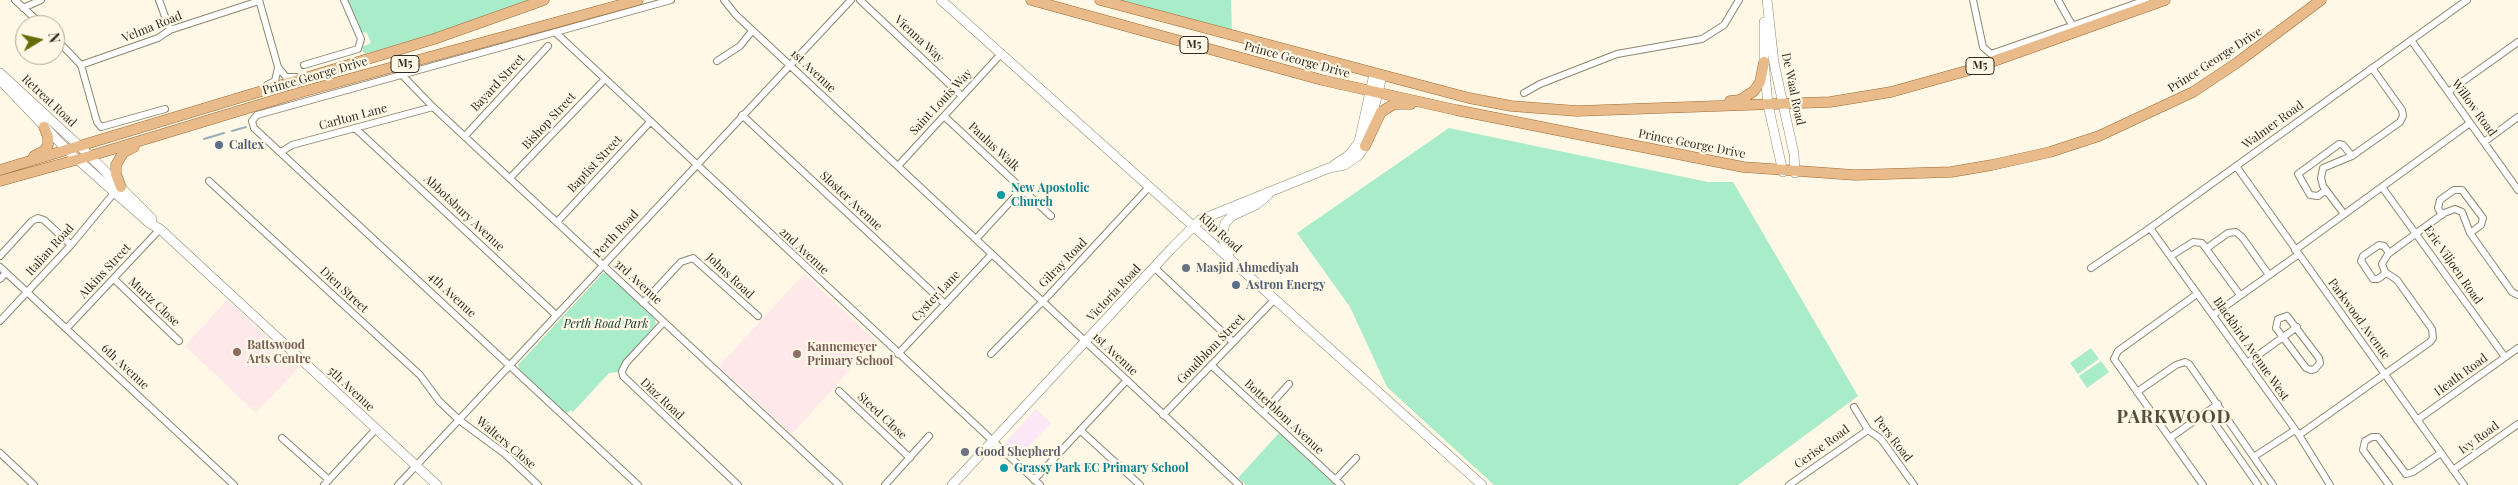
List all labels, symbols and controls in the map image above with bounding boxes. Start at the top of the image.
street label: Velma Road [120,8,184,46]
street label: Vienna Way [891,12,947,66]
north arrow [15,15,65,65]
street label: Prince George Drive [2165,24,2265,96]
text: N [44,31,64,44]
road number: M5 [1180,36,1208,54]
street label: Prince George Drive [1242,39,1352,81]
street label: 1st Avenue [787,46,839,96]
street label: De Waal Road [1778,51,1808,127]
street label: Bayard Street [468,52,528,114]
street label: Prince George Drive [261,54,369,98]
road number: M5 [391,56,419,72]
road number: M5 [1966,58,1994,74]
street label: Saint Louis Way [907,66,975,138]
street label: Retreat Road [19,72,79,130]
street label: Willow Road [2449,77,2499,139]
street label: Bishop Street [519,90,579,152]
street label: Walmer Road [2240,98,2306,152]
street label: Carlton Lane [317,101,389,133]
street label: Paulus Walk [965,120,1023,174]
street label: Prince George Drive [1637,127,1747,161]
street label: Baptist Street [565,132,625,196]
place label: Caltex [229,138,264,152]
marker: Caltex [213,139,225,151]
street label: Sloster Avenue [817,168,885,234]
street label: Abbotsbury Avenue [421,172,507,254]
place label: New Apostolic Church [1011,181,1089,209]
marker: New Apostolic Church [995,189,1007,201]
street label: Perth Road [590,207,642,261]
street label: Klip Road [1196,210,1244,256]
street label: Italian Road [23,221,77,279]
street label: Eric Viljoen Road [2421,223,2485,307]
street label: 2nd Avenue [776,224,832,278]
street label: Gilray Road [1036,235,1090,291]
street label: Atkins Street [76,241,134,301]
street label: Johns Road [703,250,757,302]
street label: 3rd Avenue [611,256,665,308]
place label: Masjid Ahmediyah [1196,261,1299,275]
street label: Victoria Road [1084,262,1144,324]
marker: Masjid Ahmediyah [1180,262,1192,274]
street label: Dien Street [317,264,371,316]
street label: Cyster Lane [909,268,963,324]
street label: 4th Avenue [425,269,479,321]
street label: Murtz Close [125,275,183,329]
street label: Parkwood Avenue [2325,276,2393,362]
place label: Astron Energy [1246,278,1325,292]
marker: Astron Energy [1230,279,1242,291]
street label: Blackbird Avenue West [2210,295,2292,403]
street label: Goudblom Street [1174,311,1248,387]
park label: Perth Road Park [564,317,648,331]
street label: 1st Avenue [1089,329,1141,379]
place label: Battswood Arts Centre [247,338,311,366]
place label: Kannemeyer Primary School [807,340,893,368]
street label: 6th Avenue [98,341,152,393]
marker: Battswood Arts Centre [231,346,243,358]
marker: Kannemeyer Primary School [791,348,803,360]
street label: Heath Road [2431,351,2491,399]
street label: 5th Avenue [325,364,377,414]
street label: Diaz Road [637,375,687,423]
street label: Botterblom Avenue [1241,377,1327,457]
street label: Steed Close [854,389,910,443]
district label: PARKWOOD [2115,406,2233,428]
street label: Pers Road [1871,413,1915,465]
street label: Walters Close [473,414,539,472]
street label: Ivy Road [2456,419,2502,457]
street label: Cerise Road [1792,422,1852,472]
place label: Good Shepherd [975,445,1061,459]
marker: Good Shepherd [959,446,971,458]
place label: Grassy Park EC Primary School [1014,461,1189,475]
marker: Grassy Park EC Primary School [998,462,1010,474]

